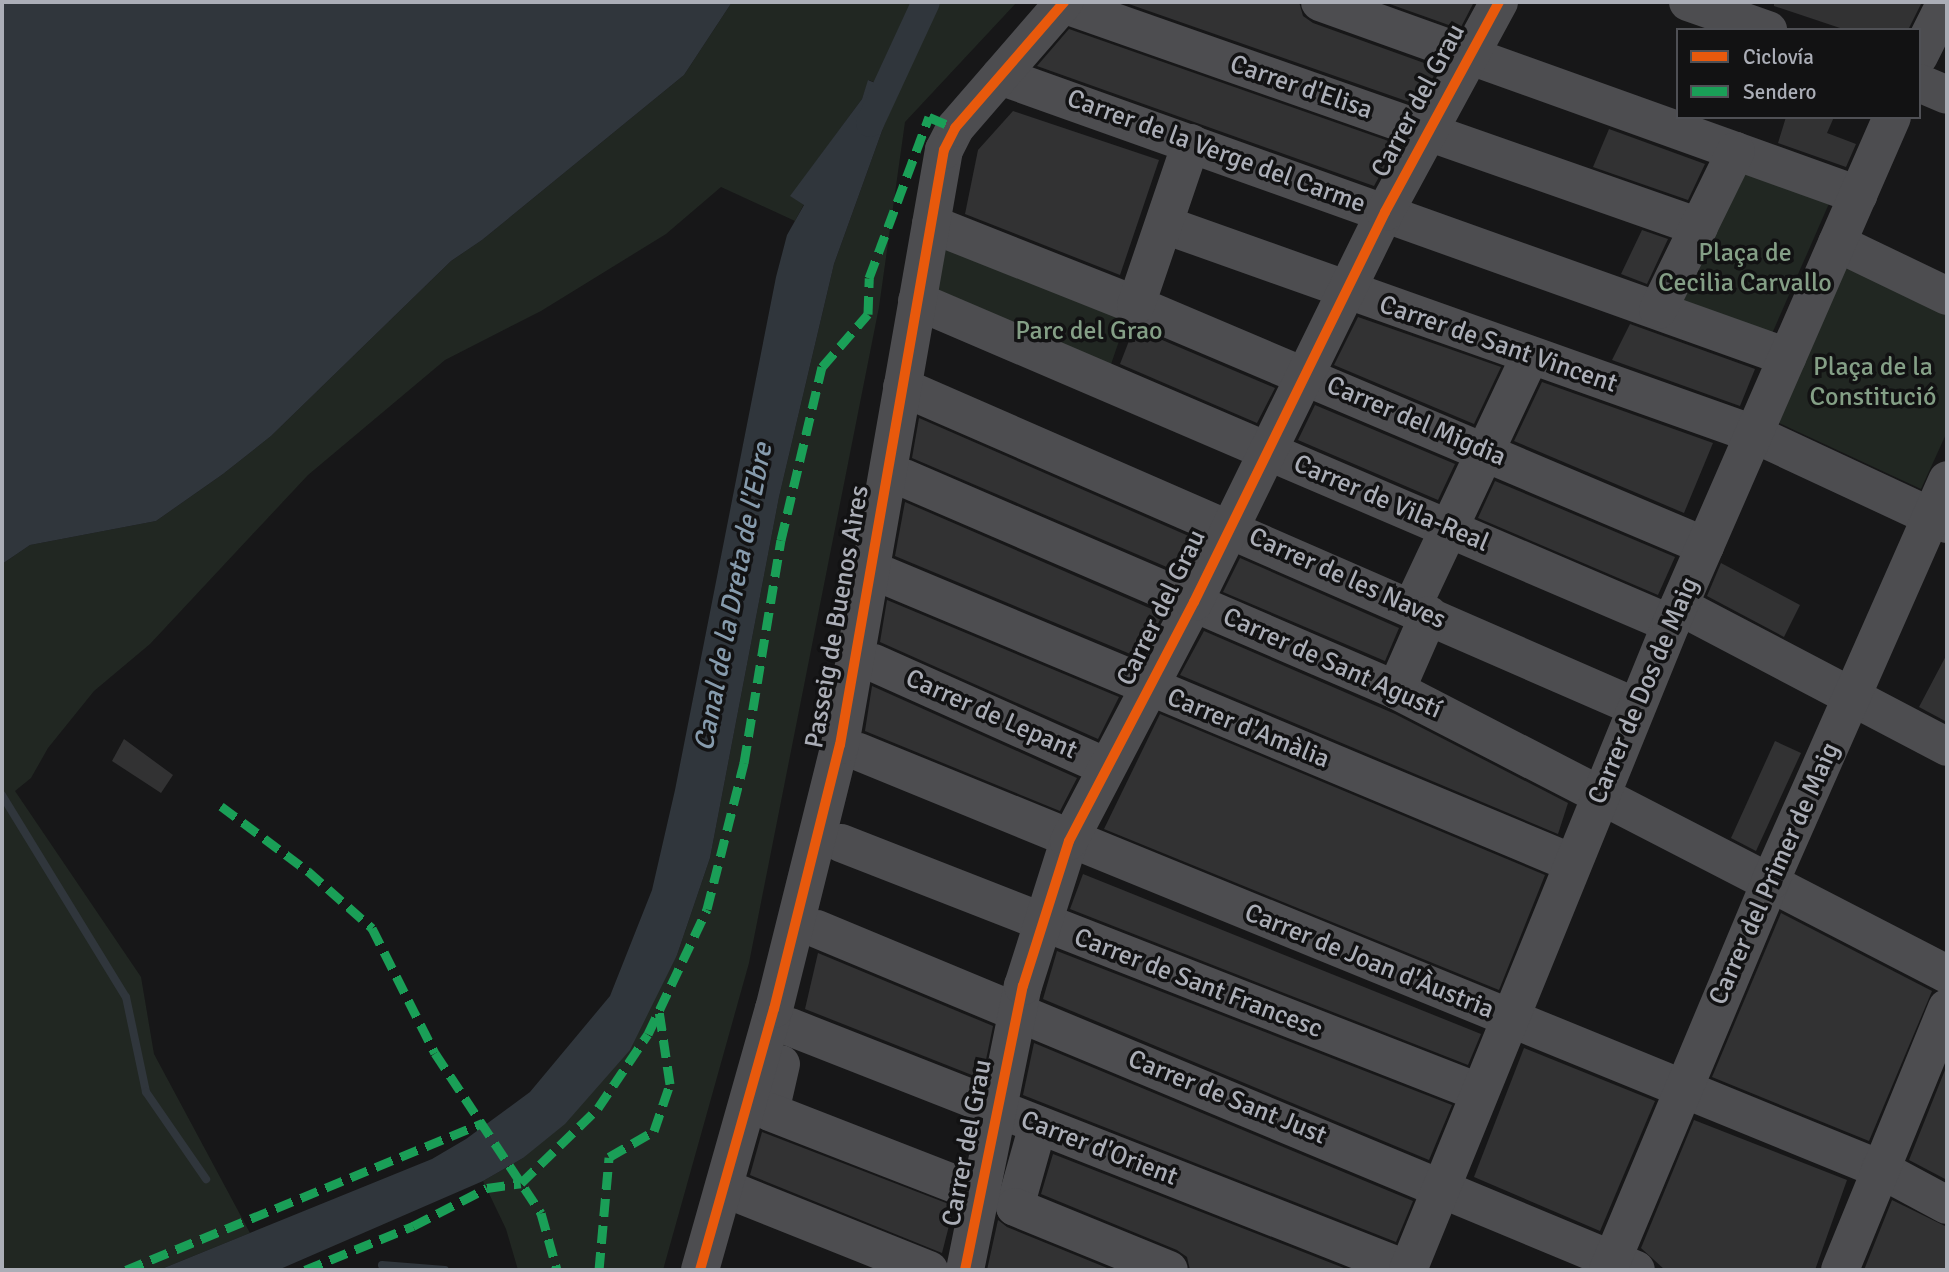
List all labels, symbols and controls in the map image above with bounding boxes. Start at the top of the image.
street label: Carrer del Grau [1365,19,1473,183]
legend [1676,28,1921,119]
text: Ciclovía [1743,44,1814,70]
street label: Carrer d'Elisa [1226,49,1376,127]
text: Sendero [1743,79,1817,105]
street label: Carrer de la Verge del Carme [1063,83,1369,221]
park label: Plaça de Cecilia Carvallo [1658,238,1832,300]
street label: Carrer de Sant Vincent [1375,290,1621,400]
park label: Parc del Grao [1015,316,1163,348]
park label: Plaça de la Constitució [1809,352,1937,414]
street label: Carrer del Migdia [1322,370,1510,474]
water label: Canal de la Dreta de l'Ebre [687,440,779,754]
street label: Carrer de Vila-Real [1289,449,1493,559]
street label: Passeig de Buenos Aires [800,483,876,751]
street label: Carrer de les Naves [1244,522,1450,636]
street label: Carrer del Grau [1111,525,1213,691]
street label: Carrer de Dos de Maig [1582,573,1706,809]
street label: Carrer de Sant Agustí [1218,602,1446,726]
street label: Carrer de Lepant [900,663,1082,767]
street label: Carrer d'Amàlia [1162,682,1334,776]
street label: Carrer del Primer de Maig [1703,738,1847,1010]
street label: Carrer de Joan d'Àustria [1240,898,1498,1026]
street label: Carrer de Sant Francesc [1070,922,1326,1046]
street label: Carrer de Sant Just [1123,1044,1331,1152]
street label: Carrer del Grau [937,1057,999,1229]
street label: Carrer d'Orient [1016,1105,1182,1193]

